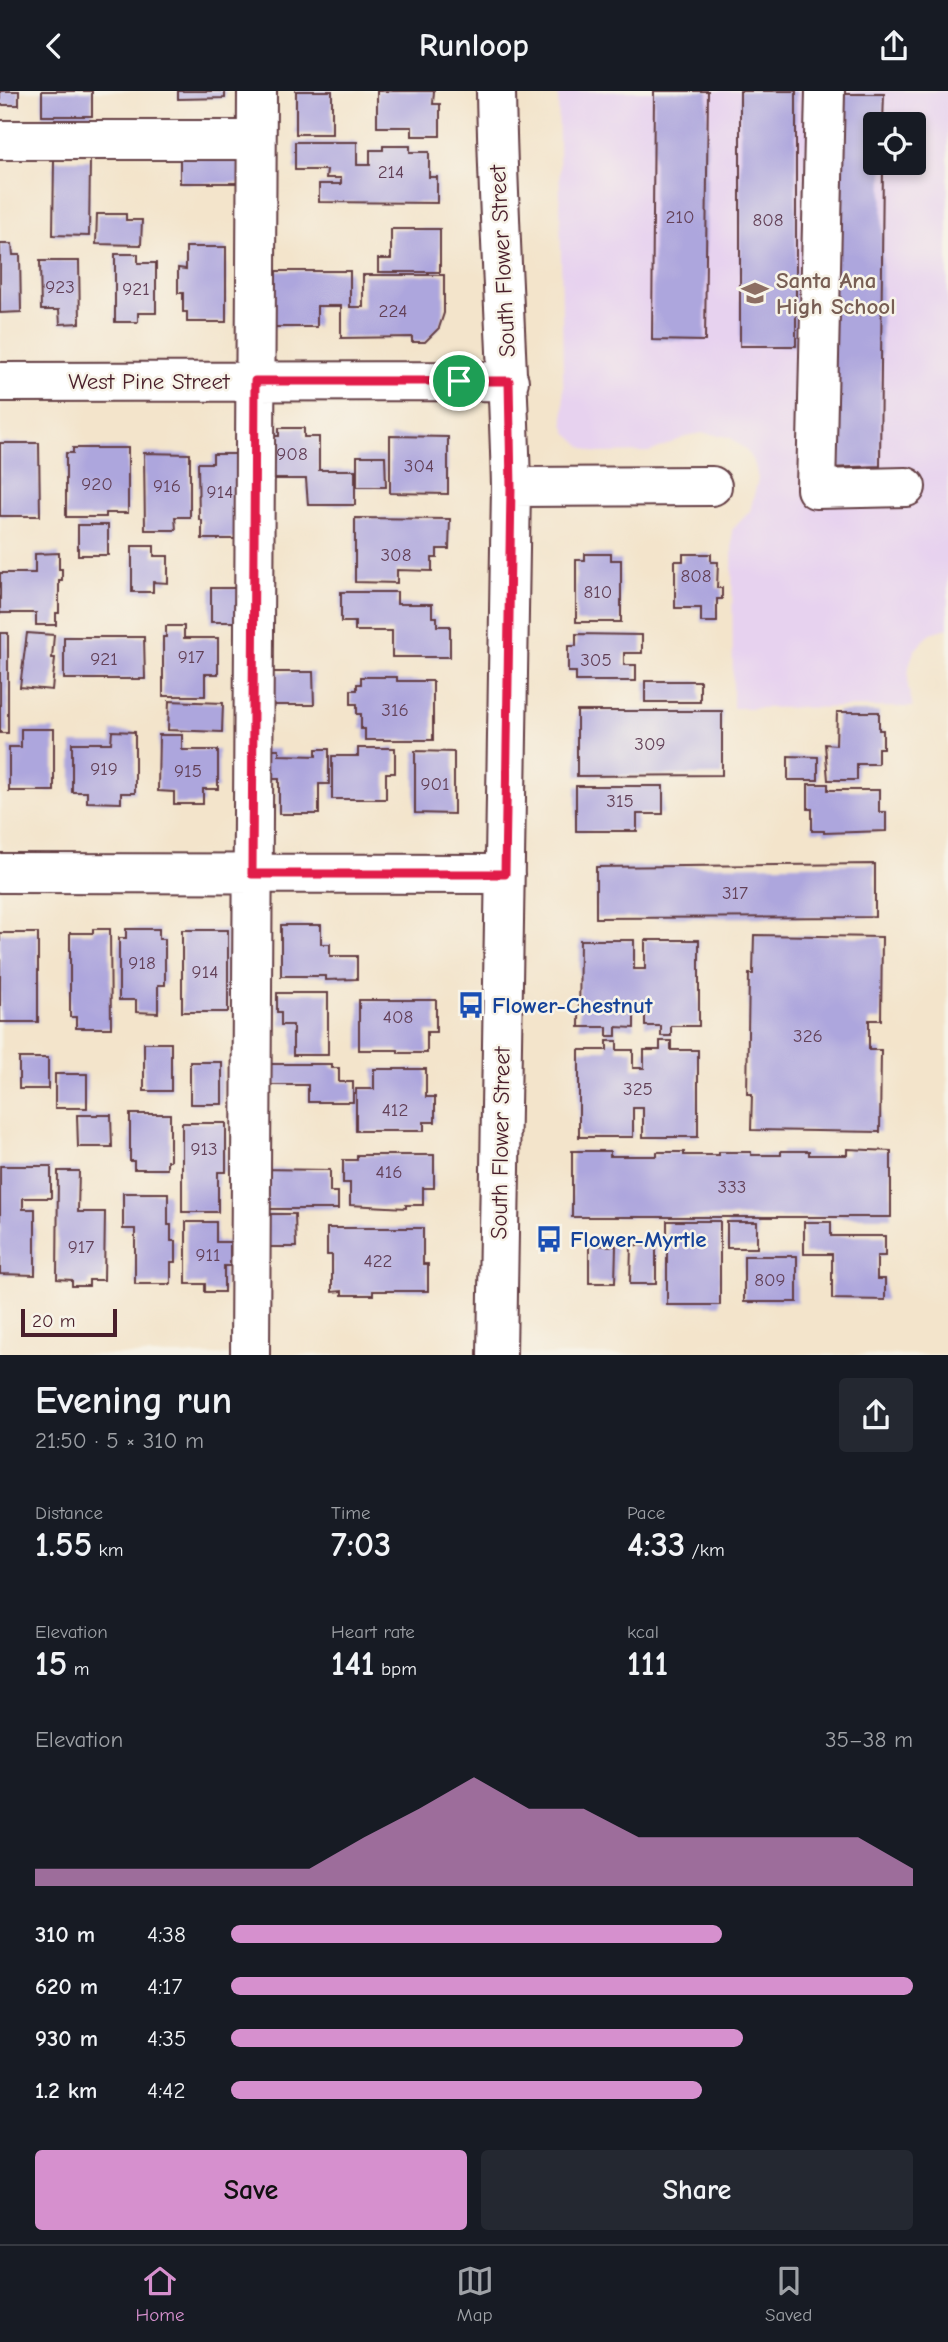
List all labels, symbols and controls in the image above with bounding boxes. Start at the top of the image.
icon: back [35,27,73,65]
text: Runloop [419,27,529,64]
icon: share [875,27,913,65]
map controls [863,112,926,175]
button: locate [863,112,926,175]
house number: 214 [378,161,404,183]
street label: South Flower Street [484,163,521,358]
house number: 210 [665,206,695,228]
house number: 808 [752,209,784,231]
place label: Santa Ana High School [776,267,896,320]
house number: 923 [45,276,75,298]
house number: 921 [122,278,150,300]
school or university icon: Santa Ana High School [740,278,770,308]
house number: 224 [379,300,407,322]
pin [429,351,489,411]
icon: arrive [440,362,478,400]
street label: West Pine Street [68,368,231,395]
house number: 908 [276,443,308,465]
house number: 304 [404,455,434,477]
house number: 920 [81,473,113,495]
house number: 916 [153,475,181,497]
house number: 914 [207,481,233,503]
house number: 308 [381,544,411,566]
house number: 808 [680,565,712,587]
house number: 810 [584,581,612,603]
house number: 917 [178,646,204,668]
house number: 921 [90,648,118,670]
house number: 305 [580,649,612,671]
house number: 316 [381,699,409,721]
house number: 309 [634,733,666,755]
house number: 919 [90,758,118,780]
house number: 915 [174,760,202,782]
house number: 901 [420,773,450,795]
house number: 315 [606,790,634,812]
house number: 317 [722,882,748,904]
house number: 918 [128,952,156,974]
house number: 914 [192,961,218,983]
bus stop icon: Flower-Chestnut [456,990,486,1020]
place label: Flower-Chestnut [492,992,653,1019]
house number: 408 [383,1006,413,1028]
house number: 326 [793,1025,823,1047]
street label: South Flower Street [485,1045,516,1240]
house number: 325 [623,1078,653,1100]
house number: 412 [382,1099,408,1121]
house number: 913 [190,1138,218,1160]
house number: 416 [375,1161,403,1183]
house number: 333 [718,1176,746,1198]
bus stop icon: Flower-Myrtle [534,1224,564,1254]
place label: Flower-Myrtle [570,1226,707,1253]
house number: 917 [68,1236,94,1258]
house number: 911 [195,1244,221,1266]
house number: 422 [363,1250,393,1272]
house number: 809 [754,1269,786,1291]
scale bar [21,1306,117,1338]
text: 20 m [32,1310,76,1332]
button: share [839,1378,913,1452]
text: Evening run [35,1379,232,1423]
text: 21:50 · 5 × 310 m [35,1427,204,1454]
text: Distance [35,1502,103,1524]
text: Time [331,1502,370,1524]
text: Pace [627,1502,665,1524]
text: 1.55 [35,1524,92,1565]
text: 7:03 [331,1524,391,1565]
text: 4:33 [627,1524,685,1565]
text: km [92,1539,124,1561]
text: /km [685,1539,725,1561]
text: Elevation [35,1621,108,1643]
text: Heart rate [331,1621,415,1643]
text: kcal [627,1621,659,1643]
text: 15 [35,1643,67,1684]
text: 141 [331,1643,375,1684]
text: 111 [627,1643,668,1684]
text: m [67,1658,89,1680]
text: bpm [375,1658,417,1680]
text: Elevation [35,1726,123,1753]
text: 35–38 m [825,1726,913,1753]
text: 310 m [35,1921,95,1948]
text: 4:38 [147,1921,186,1948]
text: 620 m [35,1973,98,2000]
text: 4:17 [147,1973,182,2000]
text: 930 m [35,2025,98,2052]
text: 4:35 [147,2025,186,2052]
text: 1.2 km [35,2077,97,2104]
text: 4:42 [147,2077,185,2104]
button: Save [35,2150,467,2230]
button: Share [481,2150,913,2230]
tab: Home [136,2262,185,2326]
tab: Map [456,2262,494,2326]
tab: Saved [765,2262,812,2326]

